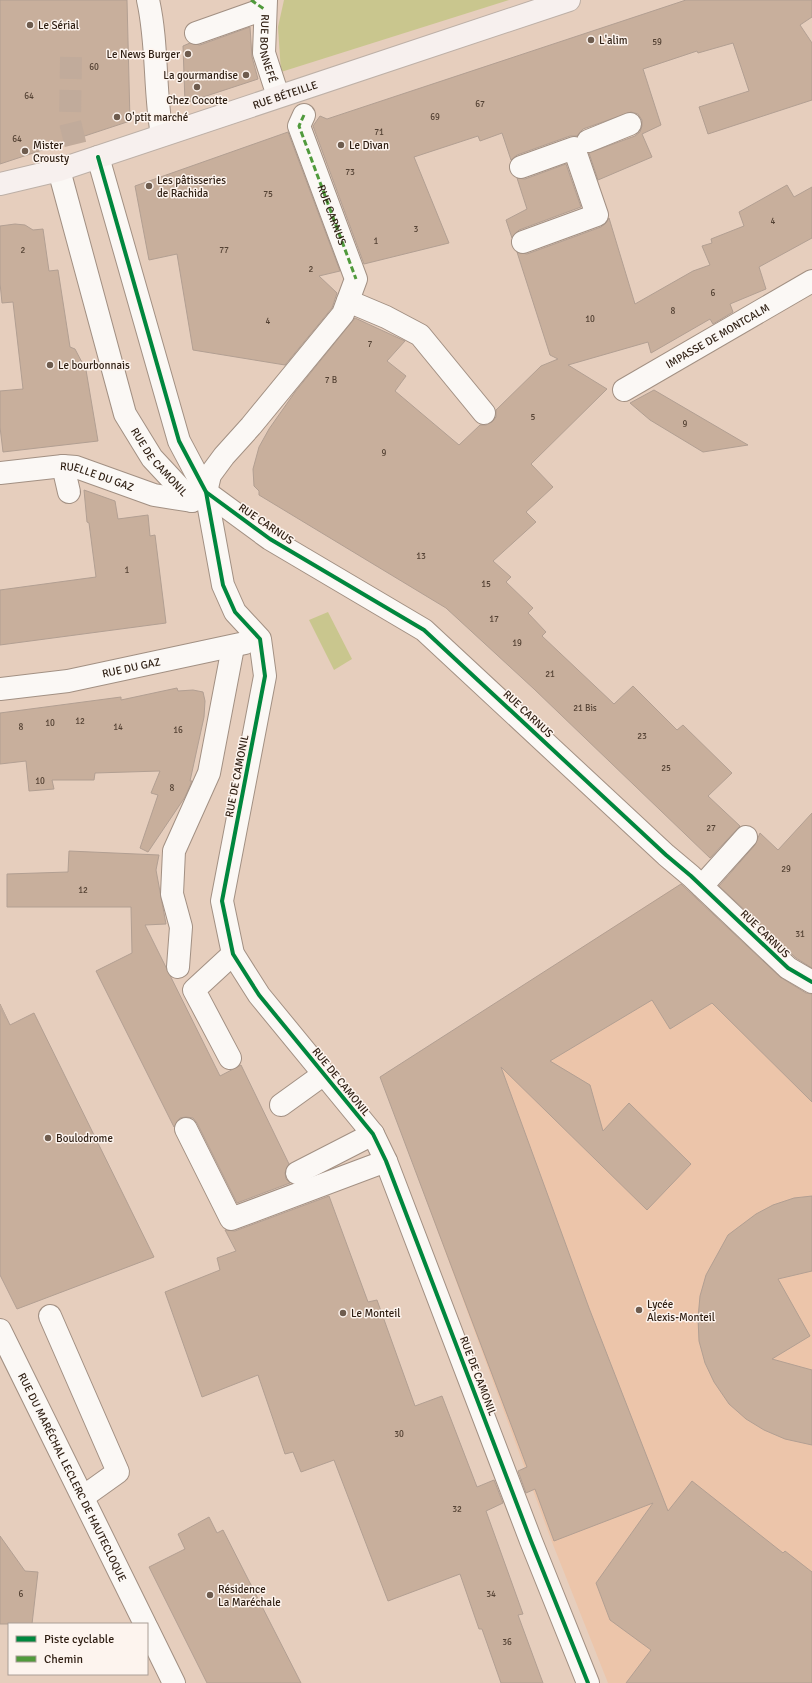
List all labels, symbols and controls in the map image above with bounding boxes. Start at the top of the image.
street label: RUE BONNEFÉ [257,14,281,84]
place label: Le Sérial [38,19,79,32]
marker: Le Sérial [25,20,35,30]
place label: L'alim [599,34,628,47]
marker: L'alim [586,35,596,45]
house number: 59 [652,37,662,48]
place label: Le News Burger [107,48,180,61]
marker: Le News Burger [183,49,193,59]
house number: 60 [89,62,99,73]
place label: La gourmandise [163,69,238,82]
marker: La gourmandise [241,70,251,80]
street label: RUE BÉTEILLE [251,78,319,112]
marker: Chez Cocotte [192,82,202,92]
house number: 64 [24,91,34,102]
place label: Chez Cocotte [166,94,228,107]
house number: 67 [475,99,485,110]
place label: O'ptit marché [125,111,188,124]
marker: O'ptit marché [112,112,122,122]
house number: 69 [430,112,440,123]
house number: 71 [374,127,384,138]
house number: 64 [12,134,22,145]
place label: Mister Crousty [33,139,70,165]
place label: Le Divan [349,139,389,152]
marker: Le Divan [336,140,346,150]
marker: Mister Crousty [20,146,30,156]
house number: 73 [345,167,355,178]
place label: Les pâtisseries de Rachida [157,174,226,200]
marker: Les pâtisseries de Rachida [144,181,154,191]
street label: RUE CARNUS [315,183,349,247]
house number: 75 [263,189,273,200]
house number: 4 [771,216,776,227]
house number: 3 [414,224,419,235]
house number: 1 [374,236,379,247]
house number: 2 [21,245,26,256]
house number: 77 [219,245,229,256]
house number: 2 [309,264,314,275]
house number: 6 [711,288,716,299]
street label: IMPASSE DE MONTCALM [663,301,772,371]
house number: 8 [671,306,676,317]
house number: 10 [585,314,595,325]
house number: 4 [266,316,271,327]
house number: 7 [368,339,373,350]
place label: Le bourbonnais [58,359,130,372]
marker: Le bourbonnais [45,360,55,370]
house number: 7 B [325,375,337,386]
house number: 5 [531,412,536,423]
house number: 9 [683,419,688,430]
street label: RUE DE CAMONIL [128,425,191,499]
house number: 9 [382,448,387,459]
street label: RUELLE DU GAZ [60,459,136,494]
street label: RUE CARNUS [236,501,296,547]
house number: 13 [416,551,426,562]
house number: 1 [125,565,130,576]
house number: 15 [481,579,491,590]
house number: 17 [489,614,499,625]
house number: 19 [512,638,522,649]
street label: RUE DU GAZ [101,655,161,680]
house number: 21 [545,669,555,680]
street label: RUE CARNUS [500,688,556,740]
house number: 21 Bis [573,703,597,714]
house number: 12 [75,716,85,727]
house number: 10 [45,718,55,729]
house number: 8 [19,722,24,733]
house number: 14 [113,722,123,733]
house number: 16 [173,725,183,736]
house number: 23 [637,731,647,742]
street label: RUE DE CAMONIL [223,733,251,818]
house number: 25 [661,763,671,774]
house number: 10 [35,776,45,787]
house number: 8 [170,783,175,794]
house number: 27 [706,823,716,834]
house number: 29 [781,864,791,875]
house number: 12 [78,885,88,896]
street label: RUE CARNUS [738,907,792,961]
house number: 31 [795,929,805,940]
street label: RUE DE CAMONIL [309,1045,373,1119]
place label: Boulodrome [56,1132,113,1145]
marker: Boulodrome [43,1133,53,1143]
place label: Lycée Alexis-Monteil [647,1298,715,1324]
marker: Lycée Alexis-Monteil [634,1305,644,1315]
place label: Le Monteil [351,1307,400,1320]
marker: Le Monteil [338,1308,348,1318]
street label: RUE DE CAMONIL [457,1334,499,1418]
street label: RUE DU MARÉCHAL LECLERC DE HAUTECLOQUE [16,1371,130,1584]
house number: 30 [394,1429,404,1440]
house number: 32 [452,1504,462,1515]
place label: Résidence La Maréchale [218,1583,281,1609]
house number: 6 [19,1589,24,1600]
house number: 34 [486,1589,496,1600]
marker: Résidence La Maréchale [205,1590,215,1600]
legend [8,1623,148,1675]
text: Piste cyclable [44,1632,114,1647]
house number: 36 [502,1637,512,1648]
text: Chemin [44,1652,83,1667]

